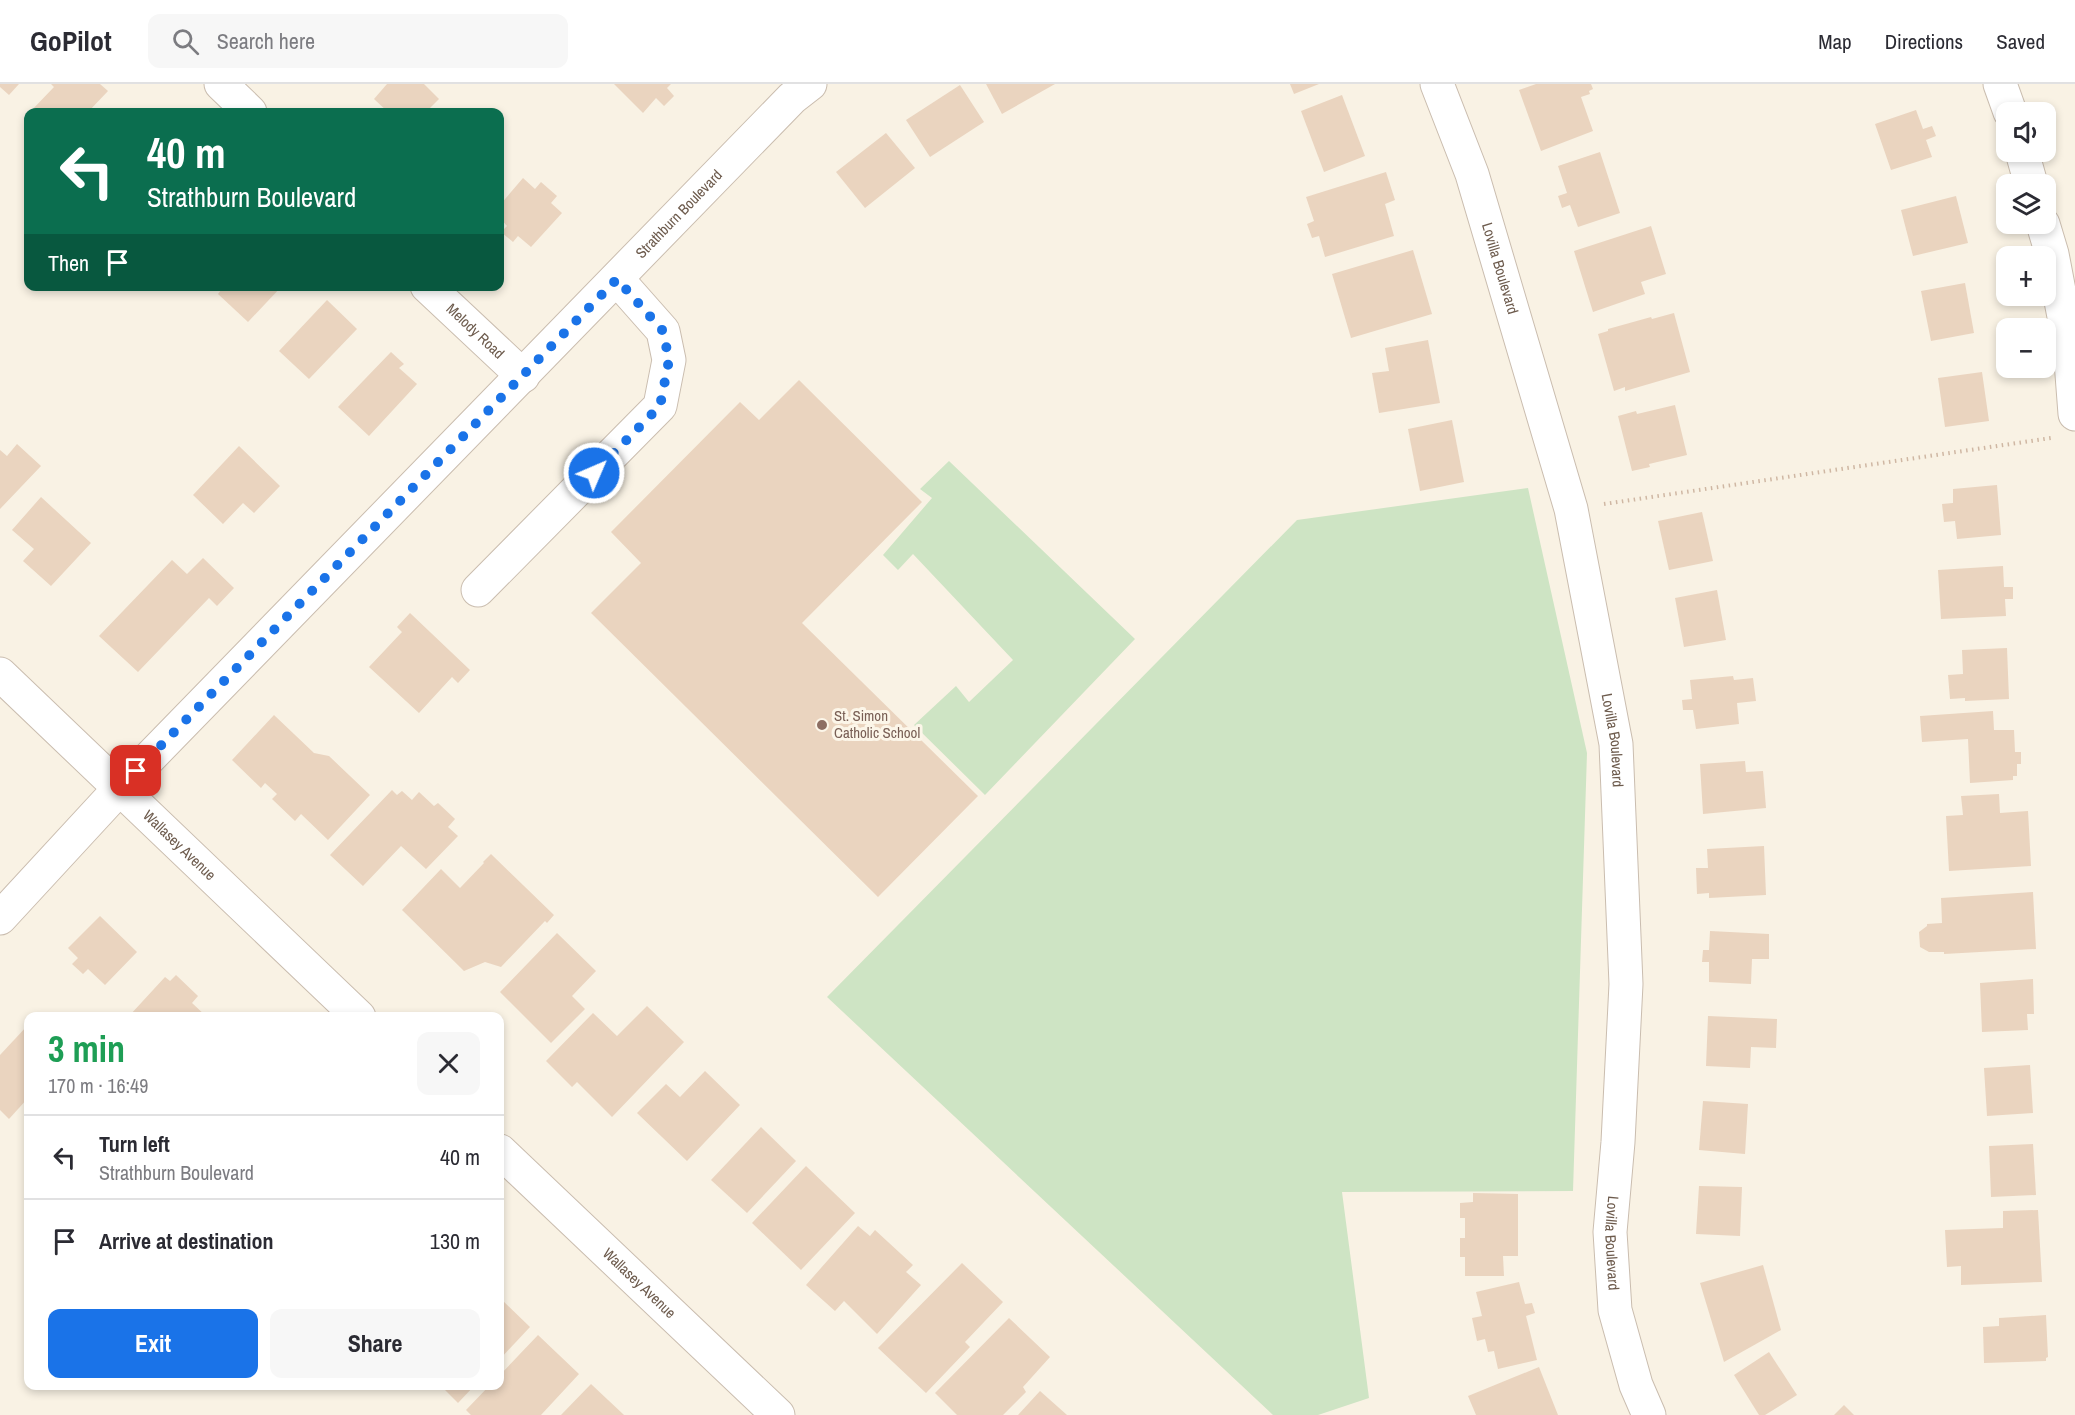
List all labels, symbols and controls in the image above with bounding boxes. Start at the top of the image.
search box [148,14,568,68]
text: GoPilot [30,22,112,60]
icon: search [169,25,202,58]
text: Search here [217,26,315,56]
text: Map [1818,27,1852,56]
text: Directions [1885,27,1963,56]
text: Saved [1996,27,2045,56]
map controls [1996,102,2056,378]
button: sound [1996,102,2056,162]
text: 40 m [147,125,226,181]
icon: left [48,132,126,210]
street label: Strathburn Boulevard [630,165,727,263]
button: layers [1996,174,2056,234]
text: Strathburn Boulevard [147,179,356,215]
street label: Lovilla Boulevard [1477,220,1524,317]
icon: arrive [101,246,134,279]
button: + [1996,246,2056,306]
text: Then [48,248,89,278]
street label: Melody Road [442,298,509,363]
button: − [1996,318,2056,378]
position arrow [562,441,626,505]
street label: Lovilla Boulevard [1597,691,1629,787]
place label: St. Simon Catholic School [834,705,920,743]
marker: St. Simon Catholic School [815,718,829,732]
pin [110,745,161,796]
icon: arrive [119,754,152,787]
street label: Wallasey Avenue [139,805,221,885]
text: 3 min [48,1025,125,1073]
button: close [417,1032,480,1095]
text: 170 m · 16:49 [48,1072,148,1099]
text: Turn left [99,1129,170,1159]
icon: left [48,1141,81,1174]
text: 40 m [440,1142,480,1172]
text: Strathburn Boulevard [99,1159,254,1186]
street label: Lovilla Boulevard [1600,1195,1625,1291]
icon: arrive [48,1225,81,1258]
text: Arrive at destination [99,1226,273,1256]
text: 130 m [430,1226,480,1256]
street label: Wallasey Avenue [598,1243,681,1323]
button: Exit [48,1309,258,1378]
button: Share [270,1309,480,1378]

